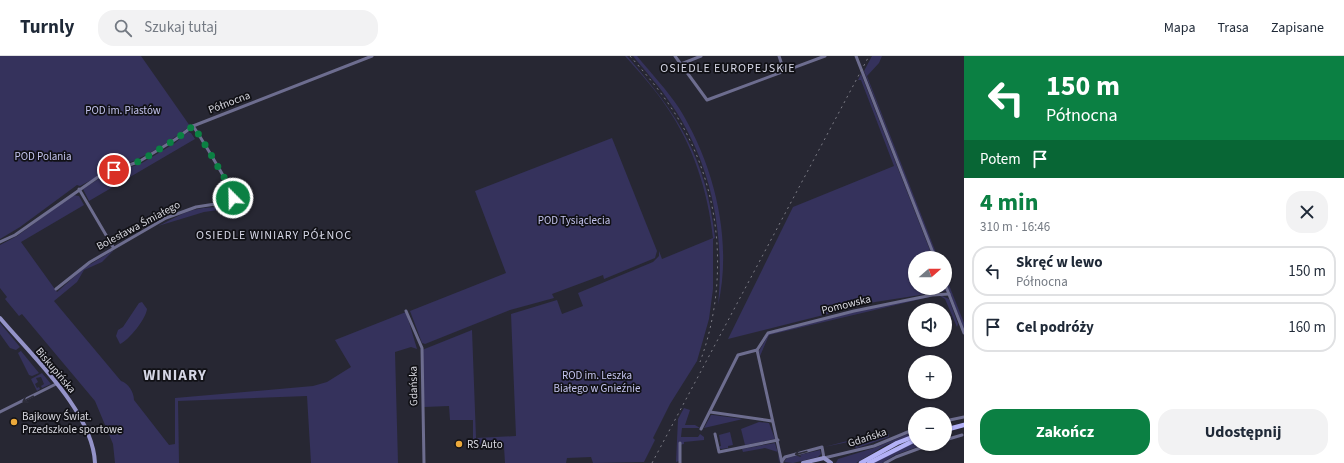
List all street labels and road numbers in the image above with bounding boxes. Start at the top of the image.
street label: Północna [206,88,252,117]
street label: Bolesława Śmiałego [94,197,183,254]
street label: Pomowska [820,291,872,318]
street label: Biskupińska [32,344,79,396]
street label: Gdańska [406,366,421,406]
street label: Gdańska [846,424,888,451]

